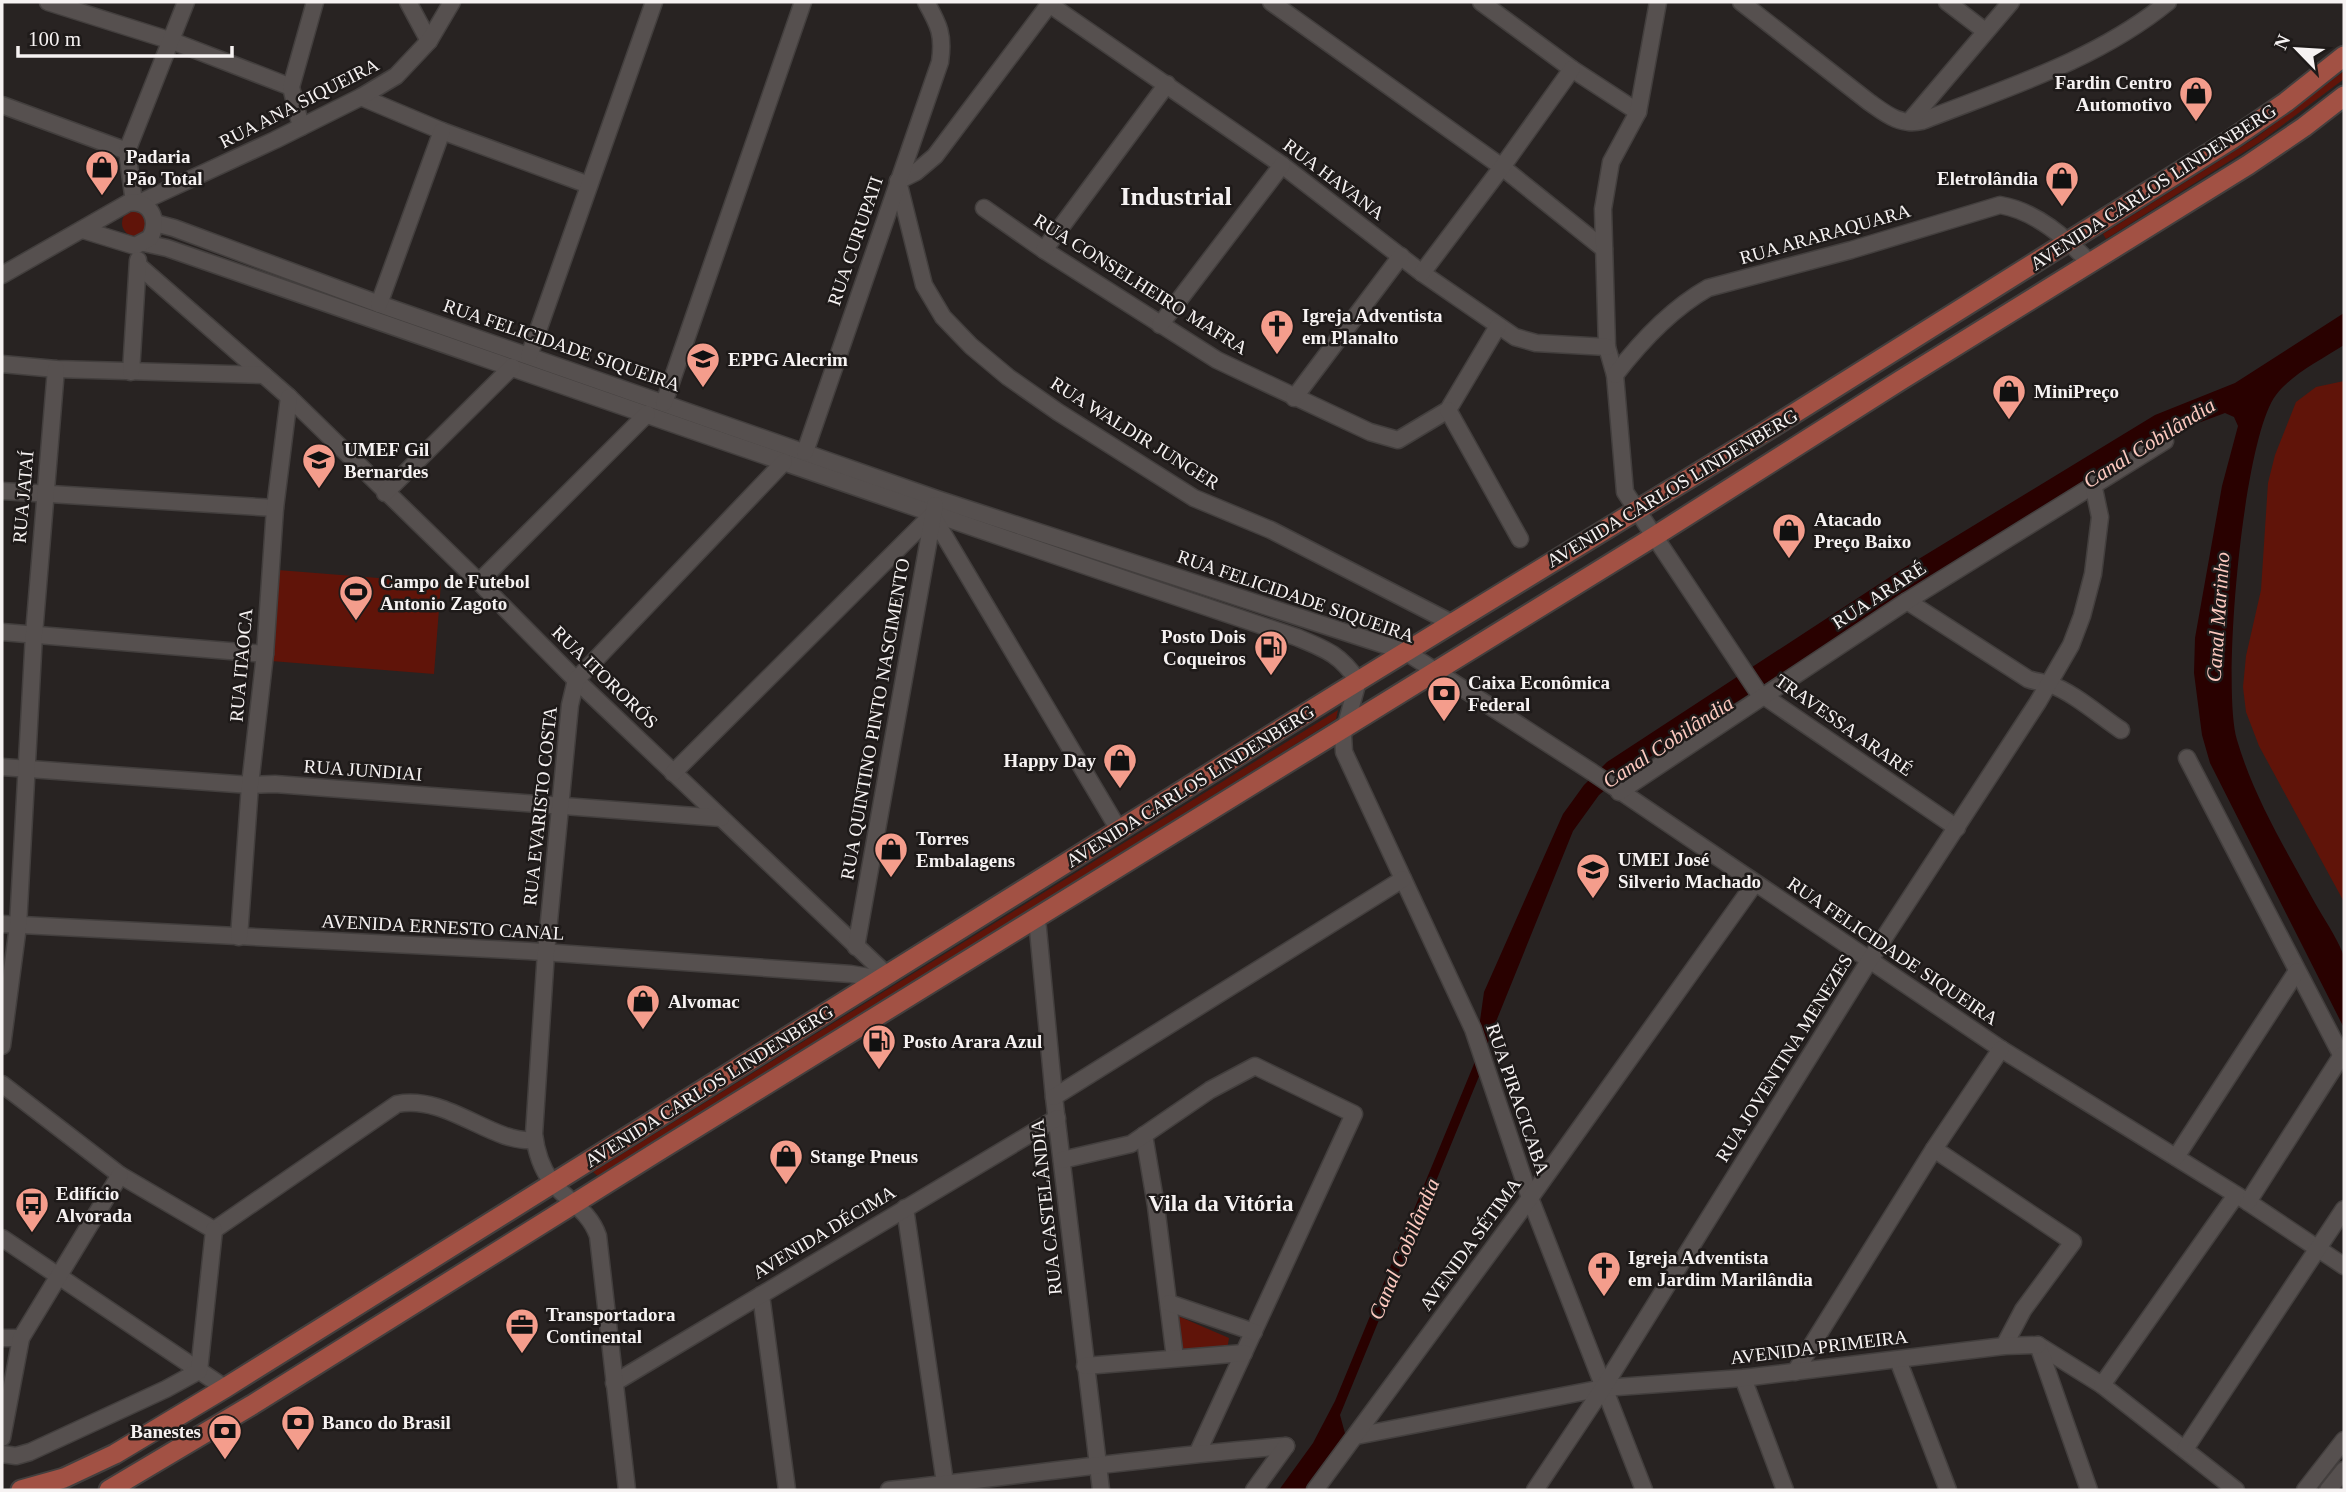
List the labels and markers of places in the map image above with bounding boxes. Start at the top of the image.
place label: Fardin Centro Automotivo [2055,72,2172,115]
shop icon: Fardin Centro Automotivo [2177,74,2215,123]
place label: Padaria Pão Total [126,146,203,189]
shop icon: Padaria Pão Total [83,148,121,197]
shop icon: Eletrolândia [2043,159,2081,208]
place label: Eletrolândia [1937,168,2038,189]
place label: Igreja Adventista em Planalto [1302,305,1443,348]
church icon: Igreja Adventista em Planalto [1258,307,1296,356]
school or university icon: EPPG Alecrim [684,340,722,389]
place label: EPPG Alecrim [728,349,848,370]
shop icon: MiniPreço [1990,372,2028,421]
place label: MiniPreço [2034,381,2119,402]
place label: UMEF Gil Bernardes [344,439,429,482]
school or university icon: UMEF Gil Bernardes [300,441,338,490]
place label: Atacado Preço Baixo [1814,509,1911,552]
shop icon: Atacado Preço Baixo [1770,511,1808,560]
place label: Campo de Futebol Antonio Zagoto [380,571,530,614]
sports icon: Campo de Futebol Antonio Zagoto [337,573,375,622]
place label: Posto Dois Coqueiros [1161,626,1246,669]
fuel station icon: Posto Dois Coqueiros [1252,628,1290,677]
place label: Caixa Econômica Federal [1468,672,1610,715]
bank icon: Caixa Econômica Federal [1425,674,1463,723]
shop icon: Happy Day [1101,741,1139,790]
place label: Happy Day [1004,750,1096,771]
place label: Torres Embalagens [916,828,1015,871]
shop icon: Torres Embalagens [872,830,910,879]
place label: UMEI José Silverio Machado [1618,849,1761,892]
school or university icon: UMEI José Silverio Machado [1574,851,1612,900]
shop icon: Alvomac [624,982,662,1031]
place label: Alvomac [668,991,740,1012]
fuel station icon: Posto Arara Azul [860,1022,898,1071]
place label: Posto Arara Azul [903,1031,1042,1052]
shop icon: Stange Pneus [767,1137,805,1186]
place label: Stange Pneus [810,1146,918,1167]
place label: Edifício Alvorada [56,1183,133,1226]
bus stop icon: Edifício Alvorada [13,1185,51,1234]
place label: Igreja Adventista em Jardim Marilândia [1628,1247,1813,1290]
church icon: Igreja Adventista em Jardim Marilândia [1585,1249,1623,1298]
place label: Transportadora Continental [546,1304,676,1347]
office icon: Transportadora Continental [503,1306,541,1355]
bank icon: Banco do Brasil [279,1403,317,1452]
bank icon: Banestes [206,1412,244,1461]
place label: Banco do Brasil [322,1412,451,1433]
place label: Banestes [130,1421,201,1442]

